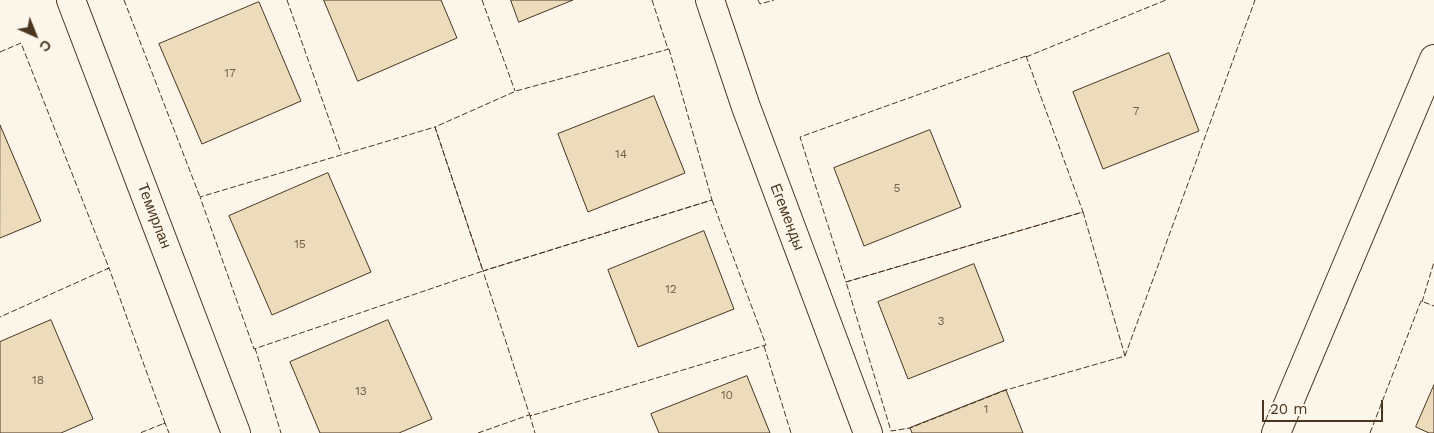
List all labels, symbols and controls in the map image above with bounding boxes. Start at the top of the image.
north arrow [10,10,60,60]
text: С [36,37,55,55]
house number: 17 [224,66,236,80]
house number: 7 [1133,104,1139,118]
house number: 14 [615,147,627,161]
street label: Темирлан [133,181,175,251]
street label: Егеменды [766,181,808,253]
house number: 5 [894,181,900,195]
house number: 15 [294,237,306,251]
house number: 12 [665,282,677,296]
house number: 3 [938,314,944,328]
house number: 18 [32,373,44,387]
house number: 13 [355,384,367,398]
house number: 10 [721,388,733,402]
scale bar [1264,390,1385,422]
text: 20 m [1270,400,1308,418]
house number: 1 [984,402,988,416]

